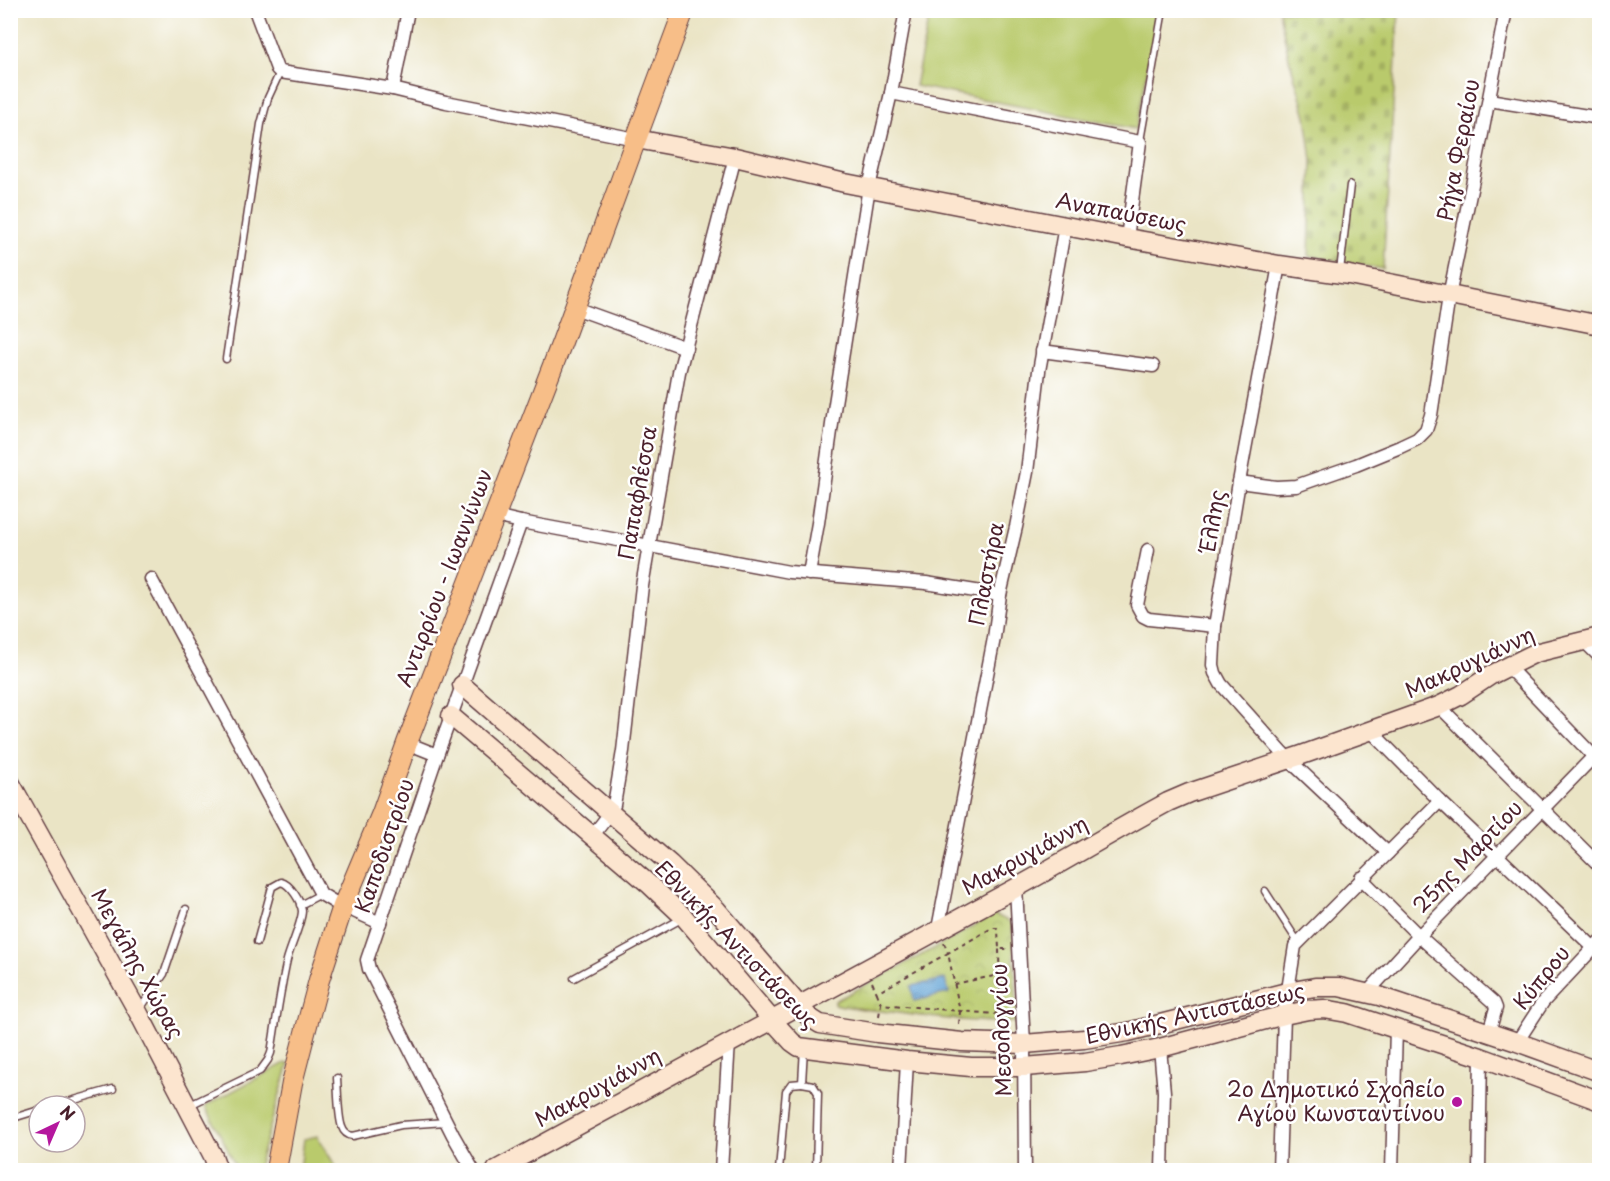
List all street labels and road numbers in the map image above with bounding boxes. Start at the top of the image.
street label: Ρήγα Φεραίου [1428,76,1486,223]
street label: Αναπαύσεως [1053,183,1189,239]
street label: Παπαφλέσσα [609,423,664,562]
street label: Αντιρρίου - Ιωαννίνων [387,464,500,691]
street label: Έλλης [1189,487,1232,557]
street label: Πλαστήρα [959,519,1011,628]
street label: Μακρυγιάννη [1399,617,1539,705]
street label: Καποδιστρίου [345,774,421,917]
street label: 25ης Μαρτίου [1404,792,1529,919]
street label: Μακρυγιάννη [955,806,1093,902]
street label: Εθνικής Αντιστάσεως [648,852,827,1035]
street label: Μεγάλης Χώρας [84,882,193,1044]
street label: Κύπρου [1504,938,1576,1016]
street label: Μεσολογγίου [982,963,1018,1097]
street label: Εθνικής Αντιστάσεως [1082,973,1307,1051]
street label: Μακρυγιάννη [528,1038,666,1134]

